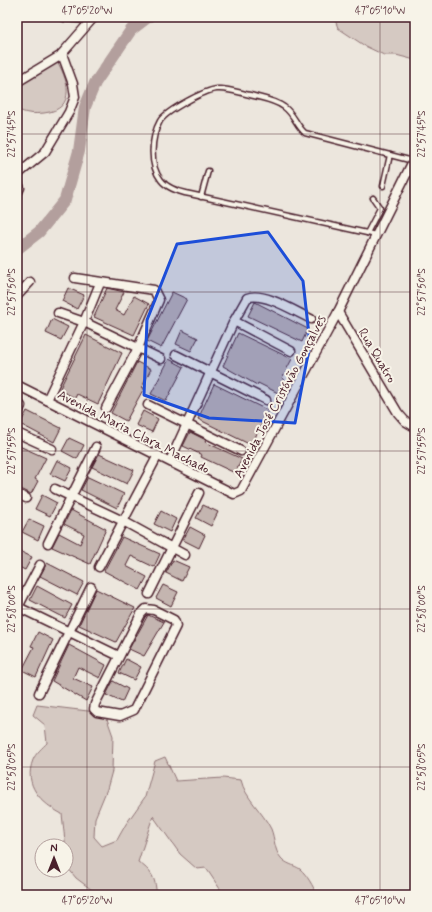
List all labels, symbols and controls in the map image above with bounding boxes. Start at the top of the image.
text: 47°05'20"W [62,4,112,18]
text: 47°05'10"W [355,4,405,18]
text: 22°57'45"S [5,110,19,158]
text: 22°57'45"S [415,110,429,158]
text: 22°57'50"S [5,268,19,316]
text: 22°57'50"S [415,268,429,316]
street label: Avenida José Cristóvão Gonçalves [230,312,331,481]
street label: Rua Quatro [354,325,400,386]
street label: Avenida Maria Clara Machado [54,387,212,478]
text: 22°57'55"S [5,427,19,475]
text: 22°57'55"S [415,427,429,475]
text: 22°58'00"S [5,585,19,633]
text: 22°58'00"S [415,585,429,633]
text: 22°58'05"S [5,743,19,791]
text: 22°58'05"S [415,743,429,791]
north arrow [34,838,74,878]
text: N [50,842,58,856]
text: 47°05'20"W [62,894,112,908]
text: 47°05'10"W [355,894,405,908]

